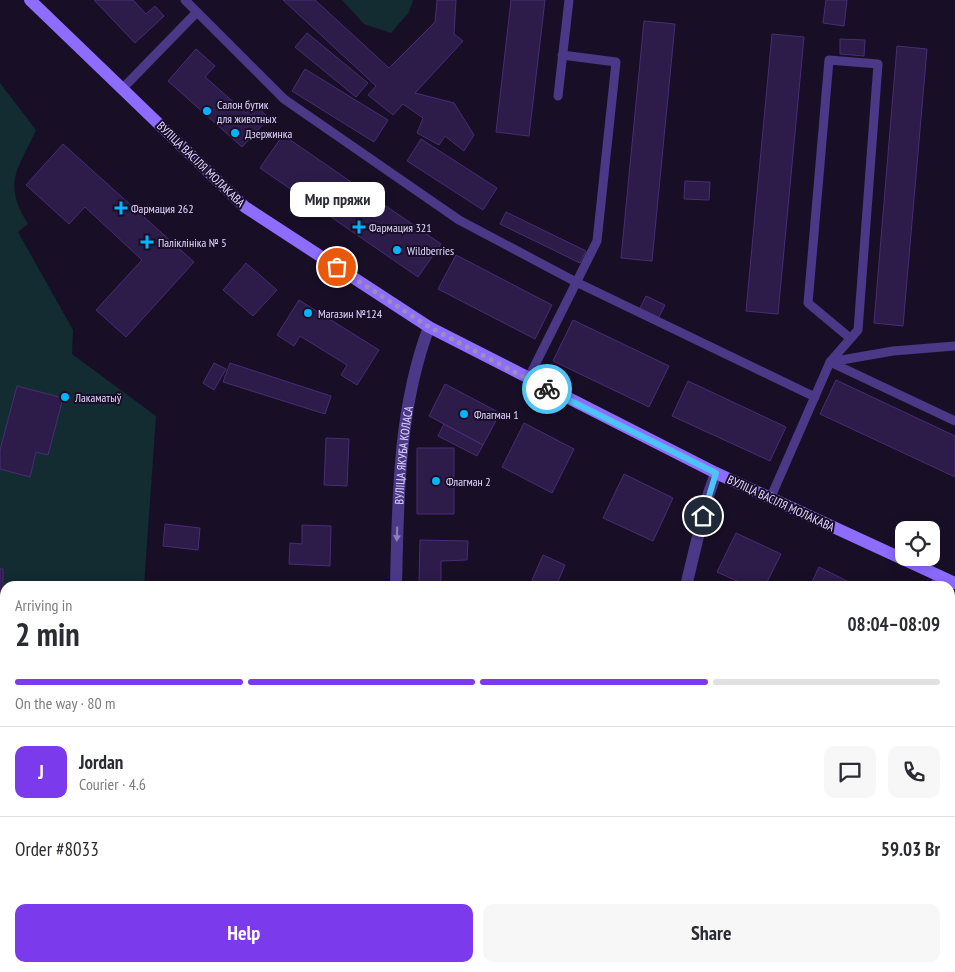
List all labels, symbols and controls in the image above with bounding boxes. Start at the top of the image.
place label: Салон бутик для животных [217,97,277,126]
marker: Салон бутик для животных [201,105,213,117]
street label: ВУЛІЦА ВАСІЛЯ МОЛАКАВА [154,118,248,210]
place label: Дзержинка [245,126,292,141]
marker: Дзержинка [229,127,241,139]
callout: Мир пряжи [290,182,384,217]
text: Мир пряжи [305,189,370,209]
place label: Фармация 262 [131,201,194,216]
marker: Фармация 262 [115,202,127,214]
place label: Фармация 321 [369,220,432,235]
marker: Фармация 321 [353,221,365,233]
marker: Паліклініка № 5 [140,235,154,249]
place label: Паліклініка № 5 [158,235,227,250]
place label: Wildberries [407,243,454,258]
marker: Wildberries [391,244,403,256]
pin [316,246,358,288]
icon: bag [323,253,351,281]
place label: Магазин №124 [318,306,383,321]
marker: Магазин №124 [302,307,314,319]
courier [522,364,572,414]
icon: bike [533,375,561,403]
place label: Лакаматыў [74,390,122,405]
marker: Лакаматыў [59,391,71,403]
street label: ВУЛІЦА ЯКУБА КОЛАСА [391,405,415,505]
place label: Флагман 1 [474,407,519,422]
marker: Флагман 1 [458,408,470,420]
street label: ВУЛІЦА ВАСІЛЯ МОЛАКАВА [725,472,837,535]
place label: Флагман 2 [446,474,491,489]
marker: Флагман 2 [430,475,442,487]
pin [682,495,724,537]
icon: home [689,502,717,530]
map controls [895,521,940,566]
button: locate [895,521,940,566]
one-way arrow [393,527,401,543]
text: Arriving in [15,595,72,615]
text: 08:04–08:09 [847,612,940,636]
text: 2 min [15,613,80,655]
text: On the way · 80 m [15,693,115,713]
button: chat [824,746,876,798]
button: phone [888,746,940,798]
text: Jordan [79,750,123,774]
text: J [38,760,44,784]
text: Courier · 4.6 [79,774,146,794]
text: Order #8033 [15,837,99,861]
text: 59.03 Br [881,837,940,861]
button: Help [15,904,473,962]
button: Share [483,904,940,962]

